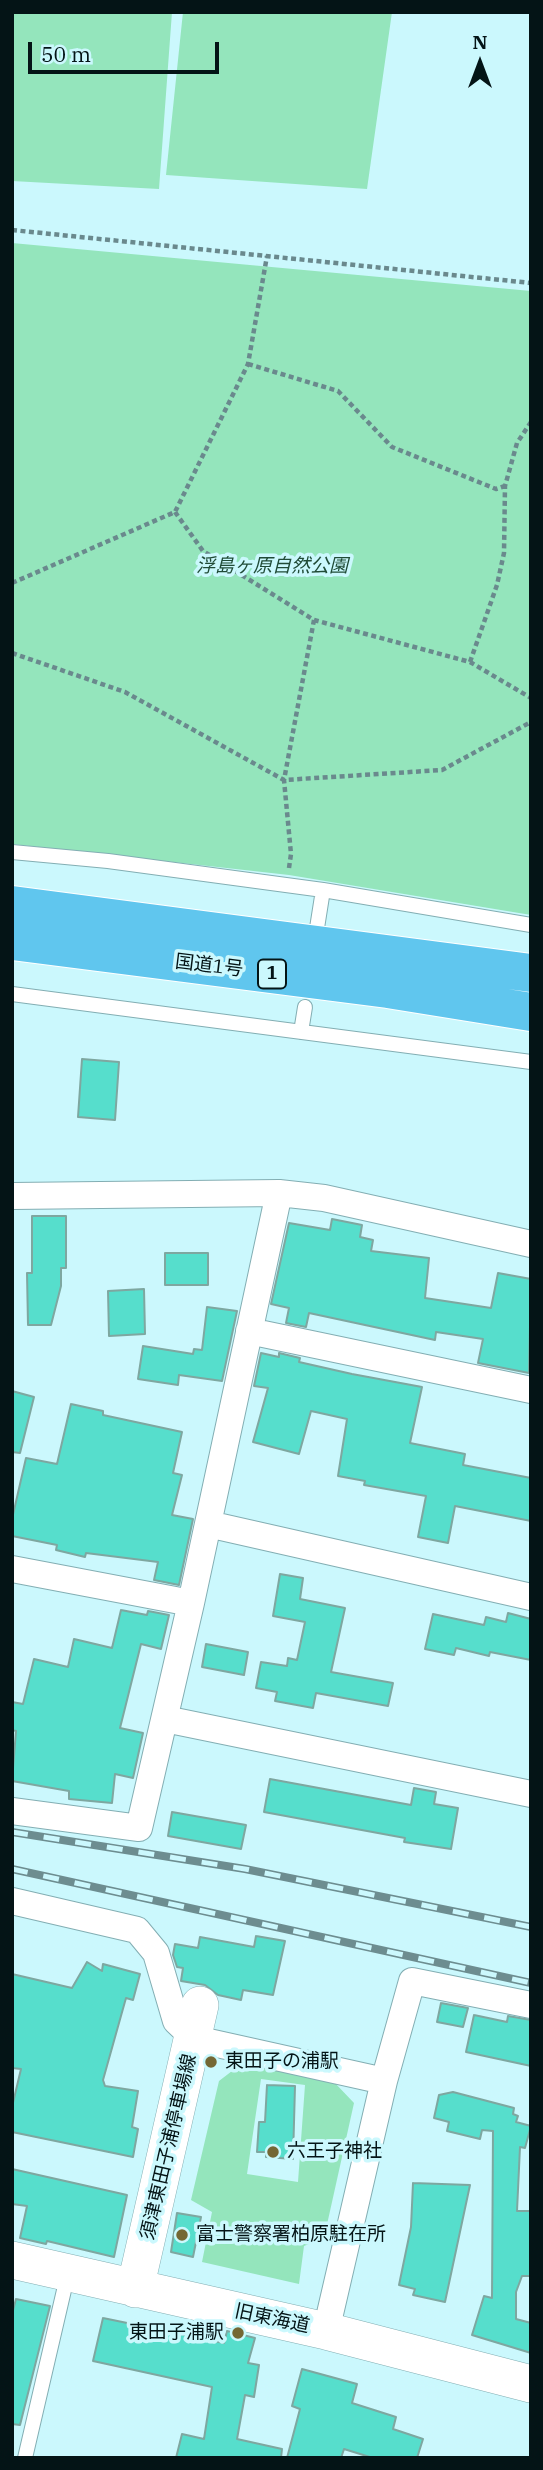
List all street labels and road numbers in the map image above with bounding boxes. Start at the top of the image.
street label: 国道1号 [174,951,244,981]
road number: 1 [258,959,286,988]
street label: 須津東田子浦停車場線 [137,2052,201,2242]
street label: 旧東海道 [232,2300,312,2338]

